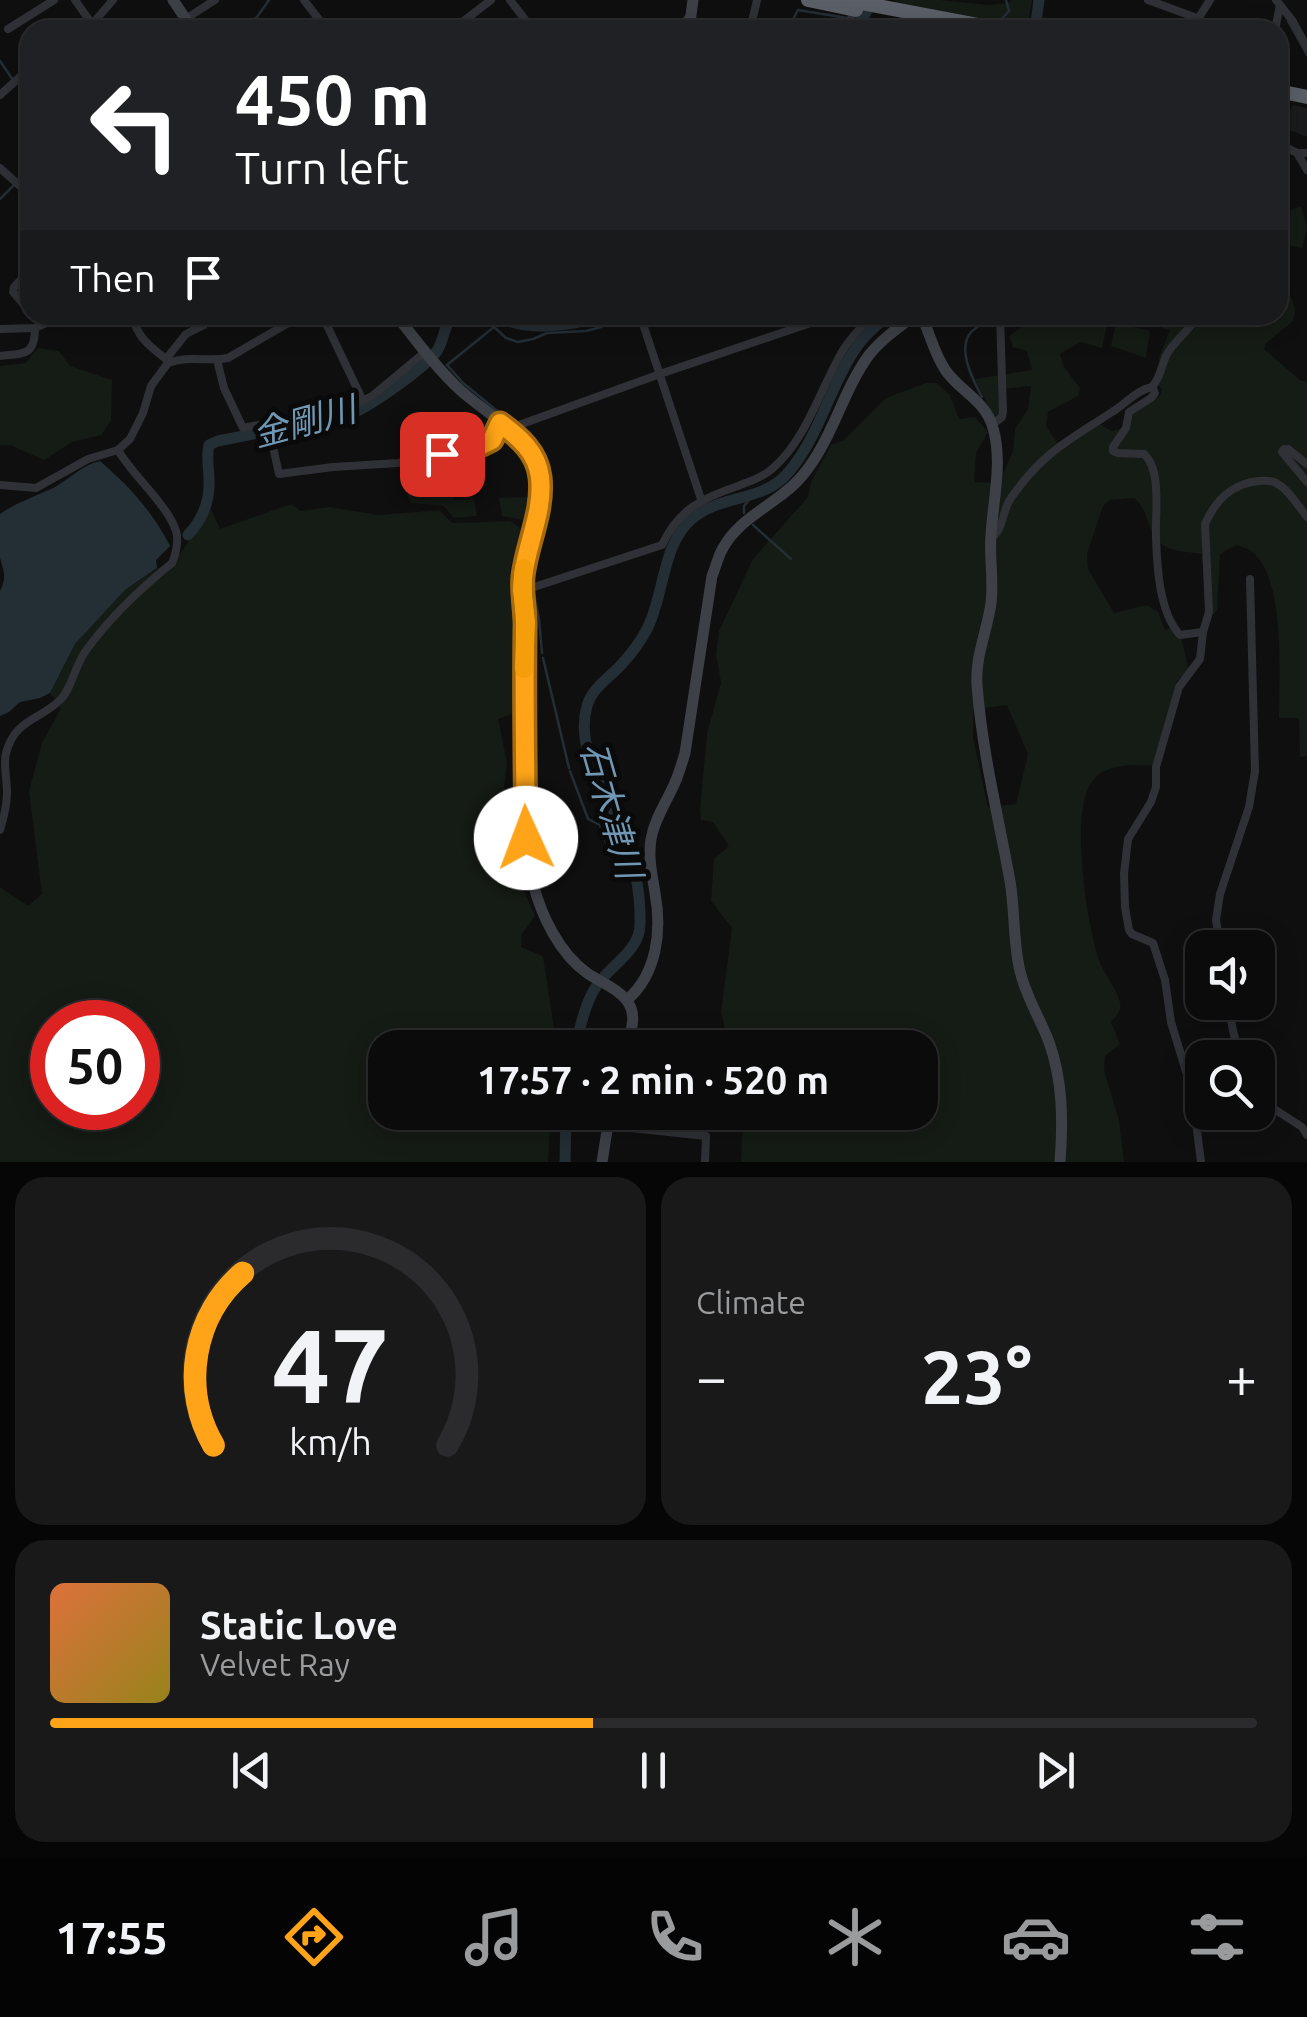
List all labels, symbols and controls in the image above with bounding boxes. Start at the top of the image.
icon: left [70,60,200,190]
text: 450 m [235,60,430,138]
text: Turn left [235,142,409,193]
icon: arrive [176,250,231,305]
text: Then [70,257,156,299]
water label: 金剛川 [248,387,364,454]
pin [400,412,485,497]
icon: arrive [415,427,470,482]
water label: 石木津川 [573,737,652,887]
position arrow [474,786,578,890]
map controls [1185,930,1275,1130]
button: sound [1185,930,1275,1020]
speed limit sign: 50 [30,1000,160,1130]
button: search [1185,1040,1275,1130]
text: 17:57 · 2 min · 520 m [477,1059,829,1101]
text: Climate [696,1284,806,1320]
text: 47 [272,1306,389,1423]
text: 23° [921,1334,1032,1418]
text: − [696,1346,727,1407]
text: + [1226,1346,1257,1407]
text: km/h [289,1422,372,1462]
text: Static Love [200,1604,398,1646]
text: Velvet Ray [200,1646,350,1682]
icon: previous [224,1743,279,1798]
icon: pause [626,1743,681,1798]
icon: next [1028,1743,1083,1798]
icon: directions [279,1902,349,1972]
icon: music [459,1902,529,1972]
icon: phone [640,1902,710,1972]
icon: climate [820,1902,890,1972]
icon: car [1001,1902,1071,1972]
icon: filters [1182,1902,1252,1972]
text: 17:55 [55,1912,168,1963]

